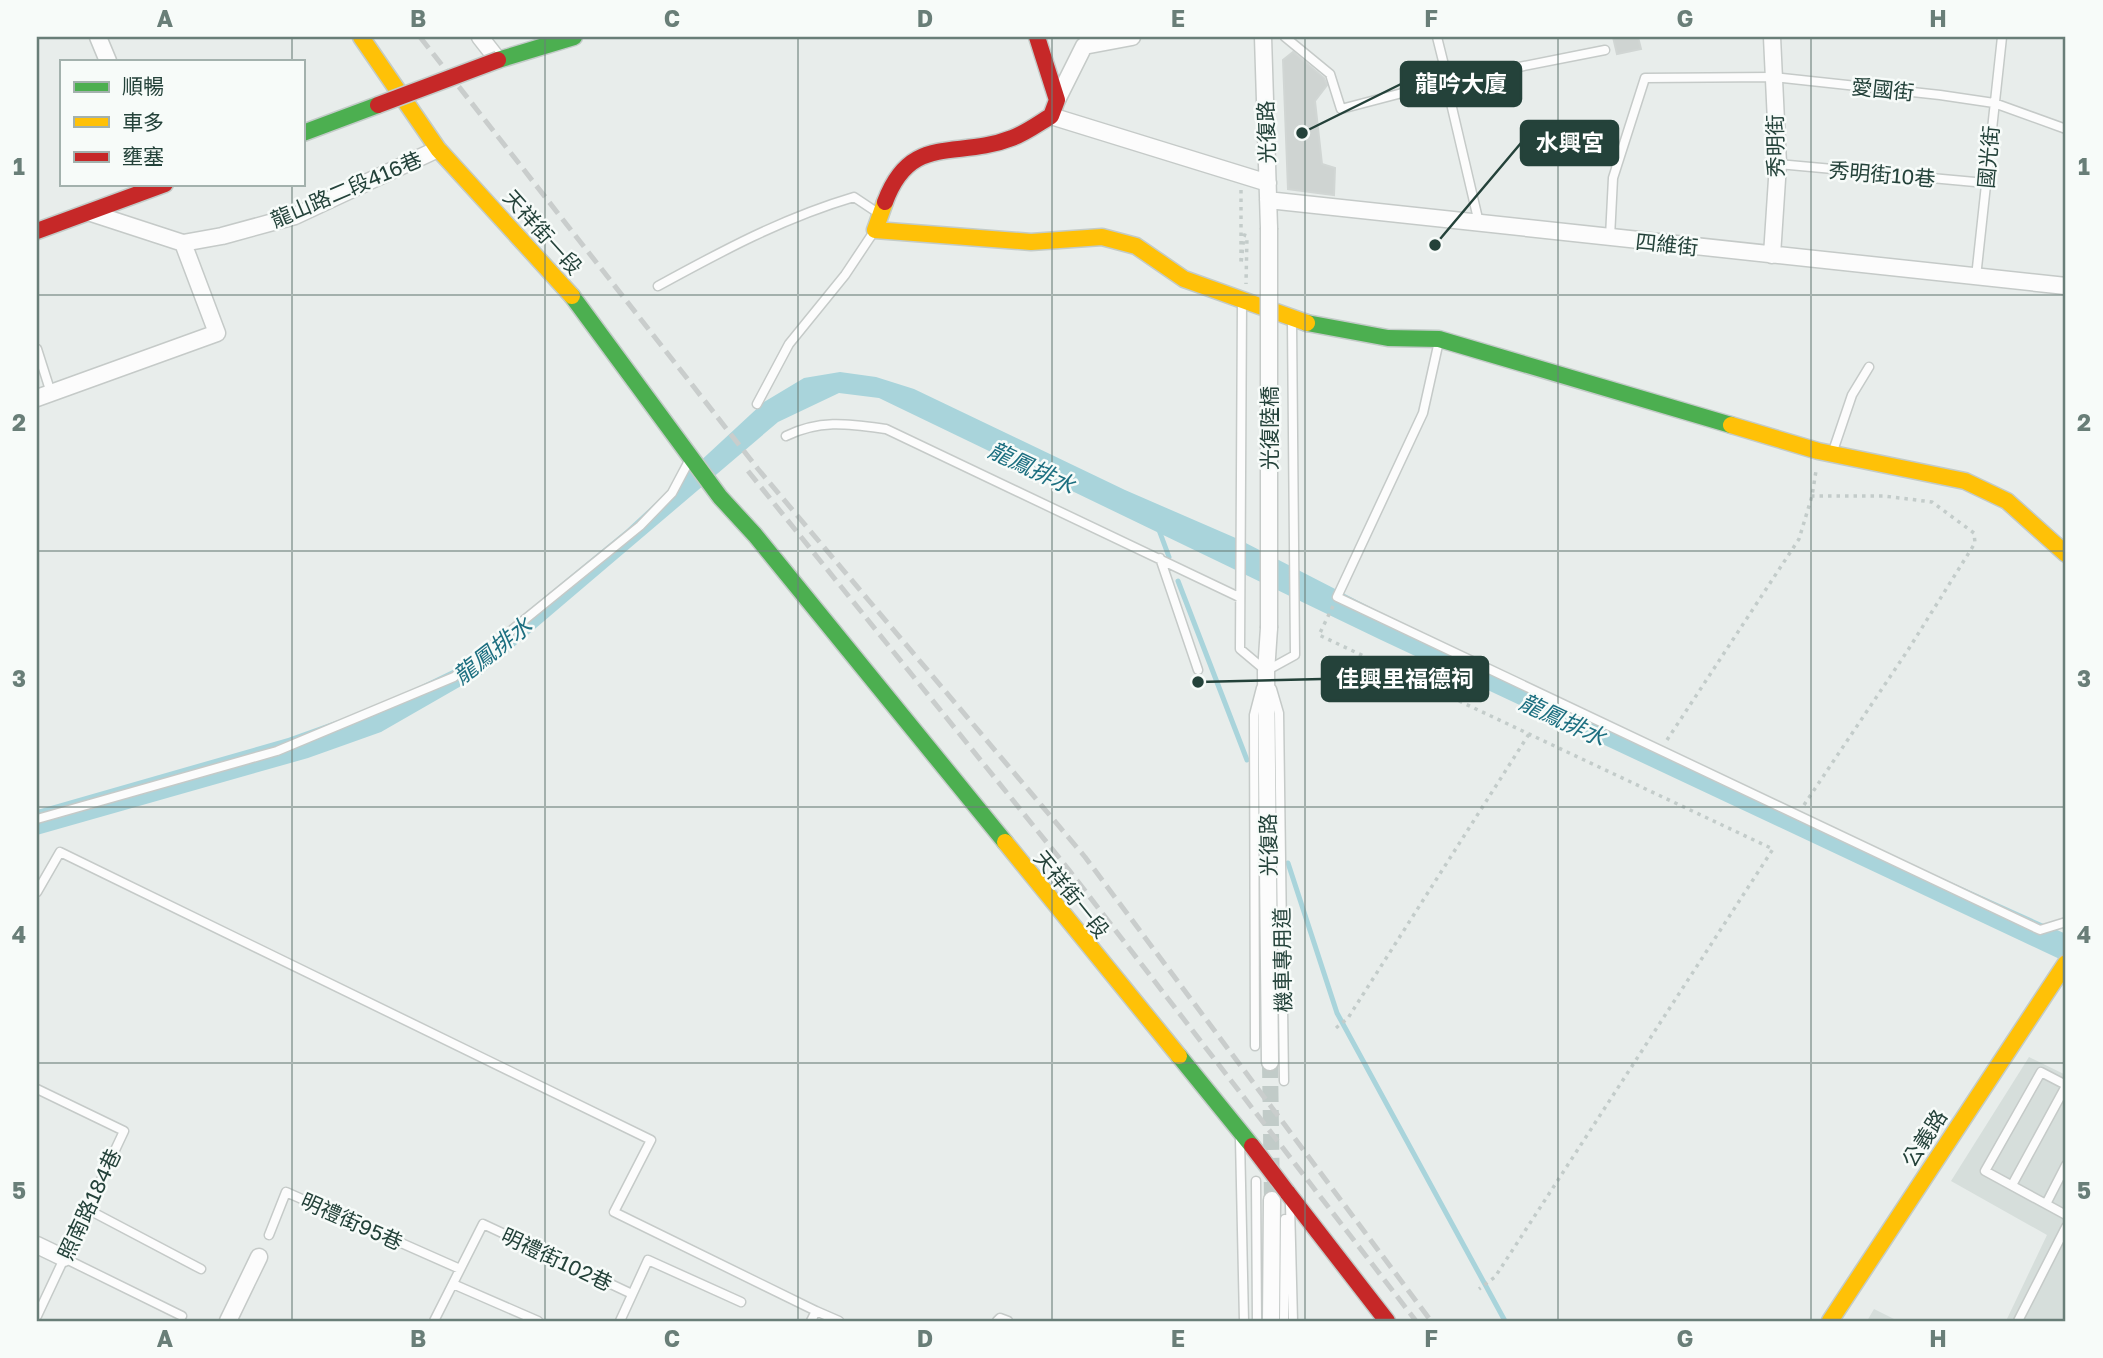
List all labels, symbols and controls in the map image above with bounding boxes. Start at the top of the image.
text: A [157,4,174,32]
text: B [410,4,426,32]
text: C [664,4,680,32]
text: D [917,4,933,32]
text: E [1171,4,1185,32]
text: F [1424,4,1438,32]
text: G [1677,4,1693,32]
text: H [1929,4,1947,32]
legend [60,60,304,186]
callout: 龍吟大廈 [1401,62,1521,106]
text: 龍吟大廈 [1415,69,1507,97]
text: 順暢 [122,73,164,99]
street label: 愛國街 [1850,73,1916,105]
street label: 光復路 [1252,100,1280,164]
text: 車多 [122,109,164,135]
street label: 秀明街 [1761,114,1789,178]
callout: 水興宮 [1521,121,1618,165]
street label: 國光街 [1972,124,2004,190]
text: 水興宮 [1536,128,1605,156]
text: 壅塞 [122,143,164,169]
street label: 龍山路二段416巷 [266,145,426,233]
text: 1 [13,152,25,180]
text: 1 [2078,152,2090,180]
street label: 秀明街10巷 [1827,156,1937,192]
street label: 天祥街一段 [498,184,588,280]
street label: 四維街 [1634,228,1700,260]
street label: 光復陸橋 [1256,386,1282,470]
text: 2 [12,408,26,436]
text: 2 [2077,408,2091,436]
water label: 龍鳳排水 [984,435,1081,500]
water label: 龍鳳排水 [447,610,538,689]
callout: 佳興里福德祠 [1322,657,1488,701]
text: 3 [12,664,26,692]
text: 佳興里福德祠 [1336,664,1474,692]
text: 3 [2077,664,2091,692]
water label: 龍鳳排水 [1515,687,1612,752]
street label: 光復路 [1254,813,1282,877]
street label: 天祥街一段 [1029,845,1115,943]
street label: 機車專用道 [1268,907,1296,1013]
text: 4 [12,920,26,948]
text: 4 [2077,920,2091,948]
street label: 公義路 [1896,1105,1952,1171]
street label: 照南路184巷 [52,1144,126,1264]
text: 5 [12,1176,26,1204]
text: 5 [2077,1176,2091,1204]
street label: 明禮街95巷 [297,1187,407,1255]
street label: 明禮街102巷 [497,1222,617,1296]
text: A [157,1324,174,1352]
text: B [410,1324,426,1352]
text: C [664,1324,680,1352]
text: D [917,1324,933,1352]
text: E [1171,1324,1185,1352]
text: F [1424,1324,1438,1352]
text: G [1677,1324,1693,1352]
text: H [1929,1324,1947,1352]

